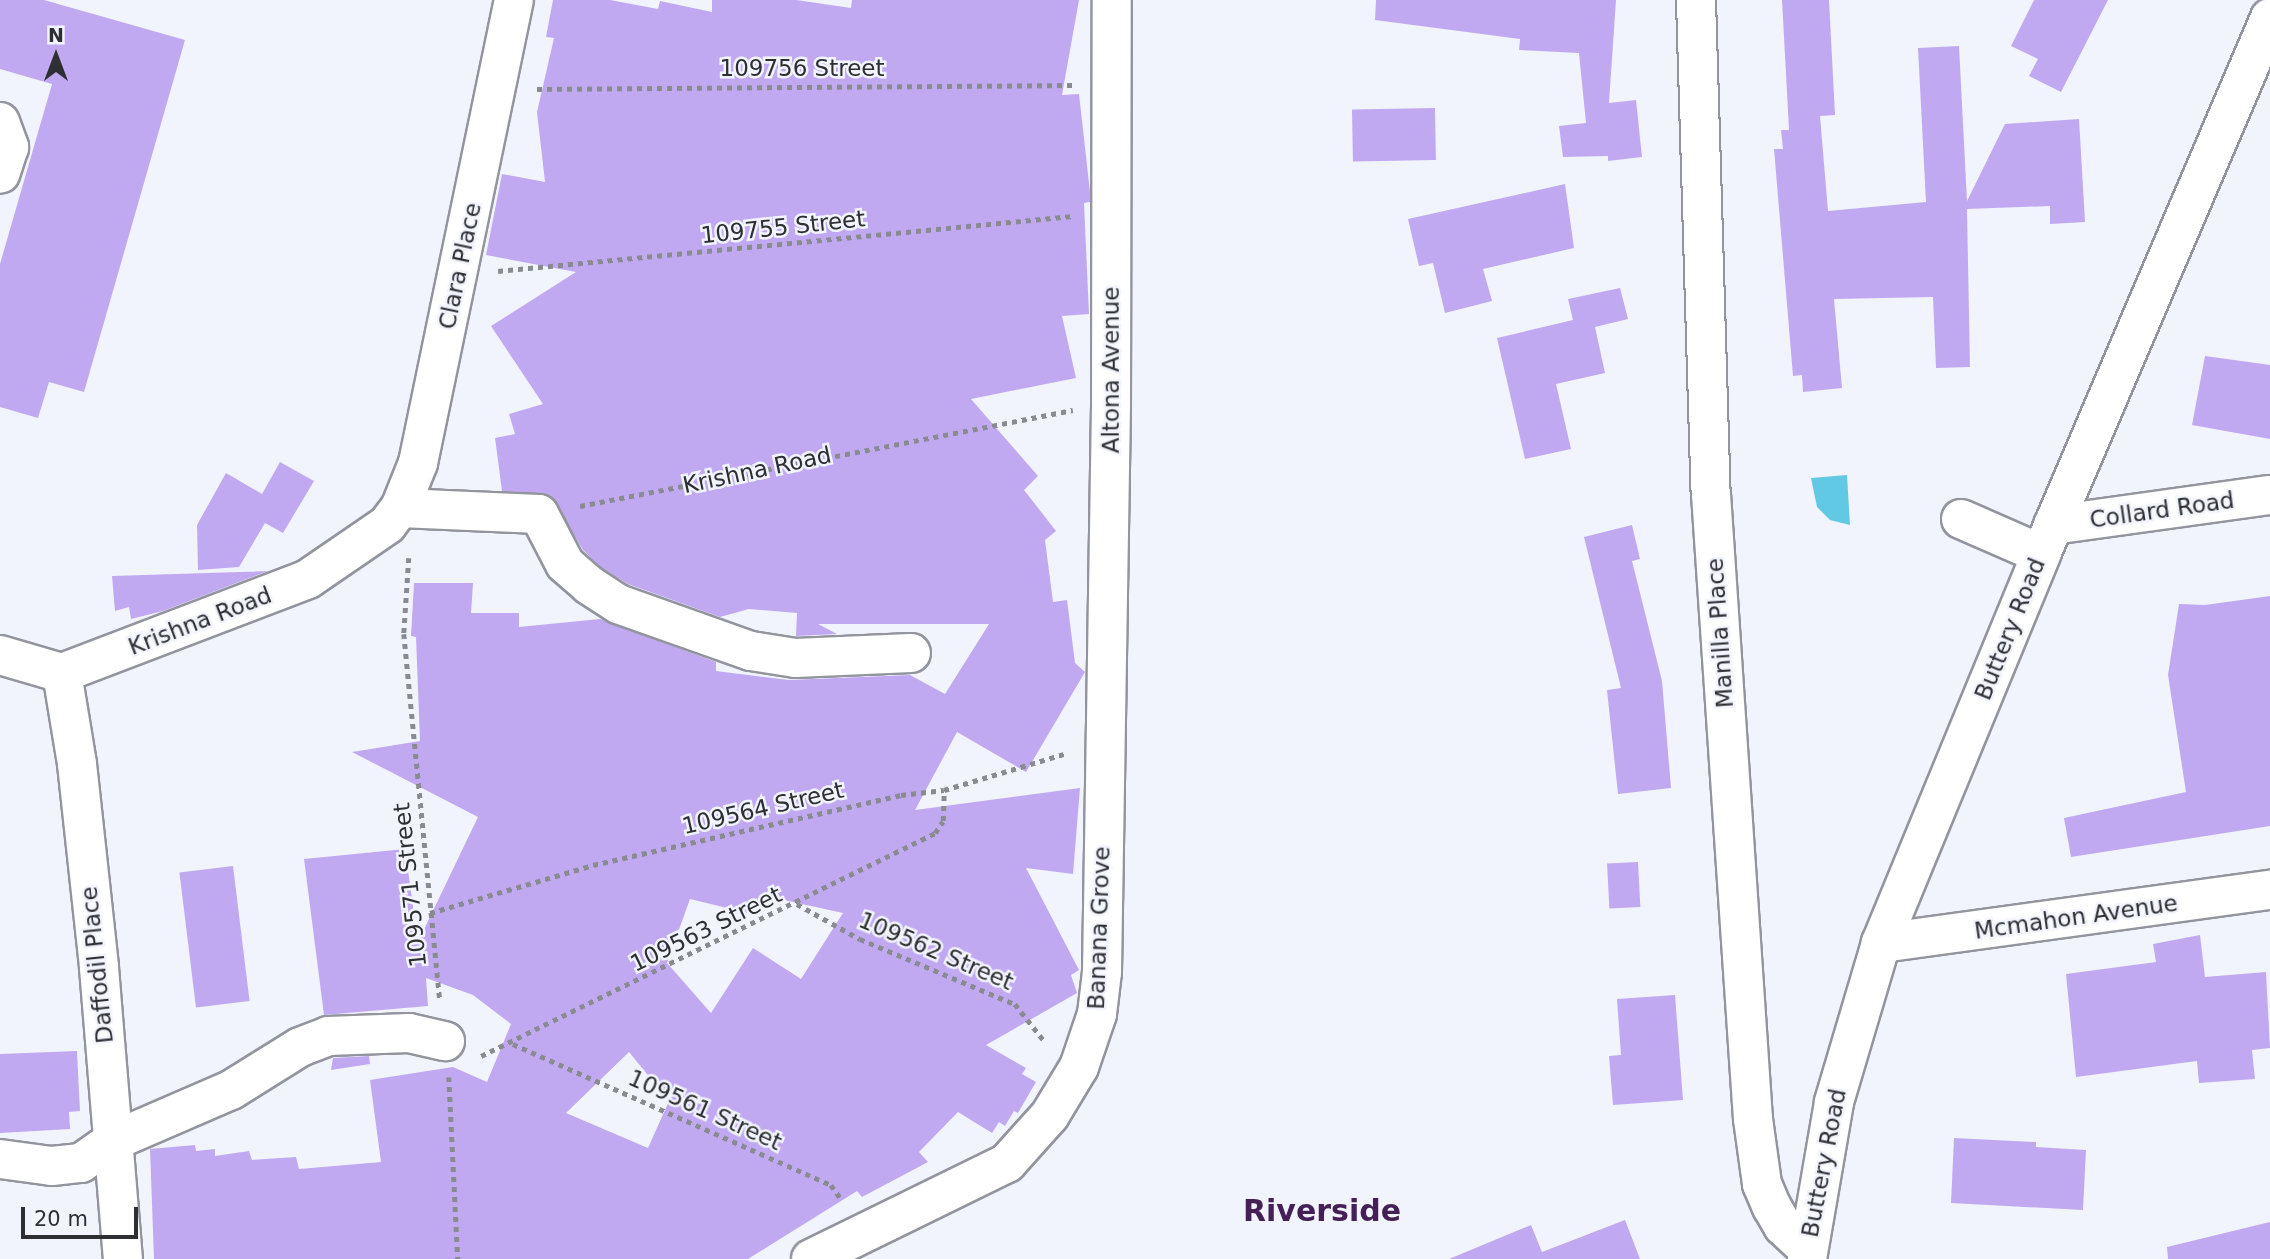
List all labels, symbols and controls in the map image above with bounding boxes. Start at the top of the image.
north arrow [21,21,91,91]
text: N [48,24,64,46]
street label: 109756 Street [720,54,884,82]
street label: Clara Place [433,200,487,332]
street label: 109755 Street [700,205,866,249]
street label: Altona Avenue [1097,287,1125,453]
street label: Krishna Road [680,441,834,499]
street label: Collard Road [2088,486,2236,534]
street label: Buttery Road [1969,554,2051,704]
street label: Manilla Place [1701,557,1739,709]
street label: Krishna Road [124,581,276,661]
street label: 109564 Street [680,776,846,840]
street label: 109571 Street [388,802,432,968]
street label: Banana Grove [1082,846,1116,1010]
street label: 109563 Street [626,880,786,978]
street label: Daffodil Place [75,885,119,1045]
street label: Mcmahon Avenue [1973,889,2179,945]
street label: 109562 Street [855,906,1017,996]
street label: 109561 Street [624,1064,786,1156]
street label: Buttery Road [1796,1086,1852,1240]
scale bar [24,1192,142,1236]
district label: Riverside [1243,1193,1401,1229]
text: 20 m [34,1207,88,1231]

